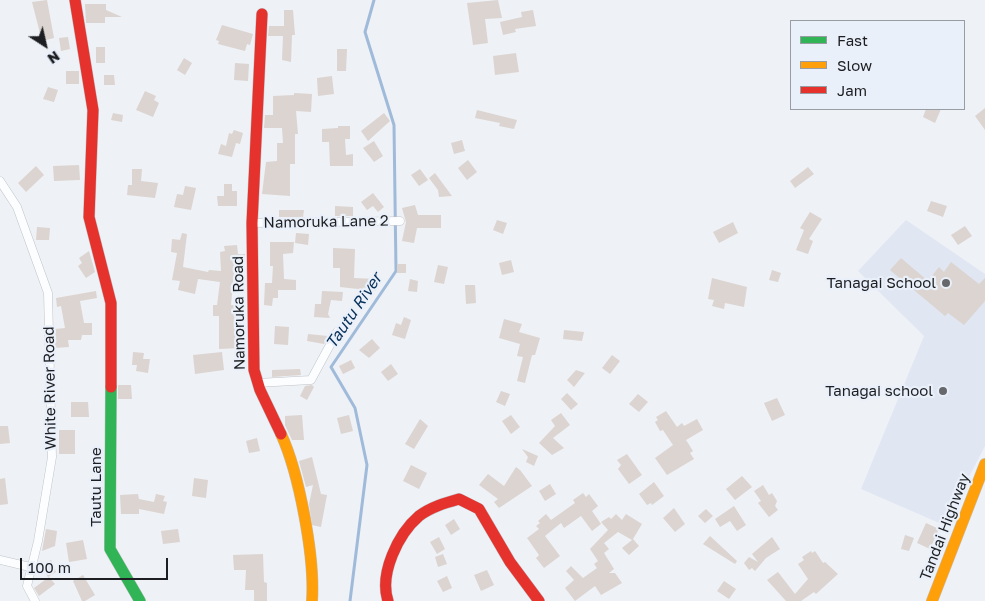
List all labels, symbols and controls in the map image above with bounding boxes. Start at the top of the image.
north arrow [20,20,70,70]
legend [790,20,965,110]
text: Fast [837,31,868,49]
text: N [45,48,63,68]
text: Slow [837,56,872,74]
text: Jam [837,81,867,99]
street label: Namoruka Lane 2 [263,212,389,232]
street label: Namoruka Road [229,256,249,370]
water label: Tautu River [322,270,386,352]
place label: Tanagai School [827,274,936,292]
marker: Tanagai School [940,277,952,289]
street label: White River Road [40,326,60,450]
place label: Tanagai school [825,382,933,400]
marker: Tanagai school [937,385,949,397]
street label: Tautu Lane [87,447,105,527]
street label: Tandai Highway [916,471,974,583]
scale bar [22,548,170,580]
text: 100 m [28,558,71,576]

